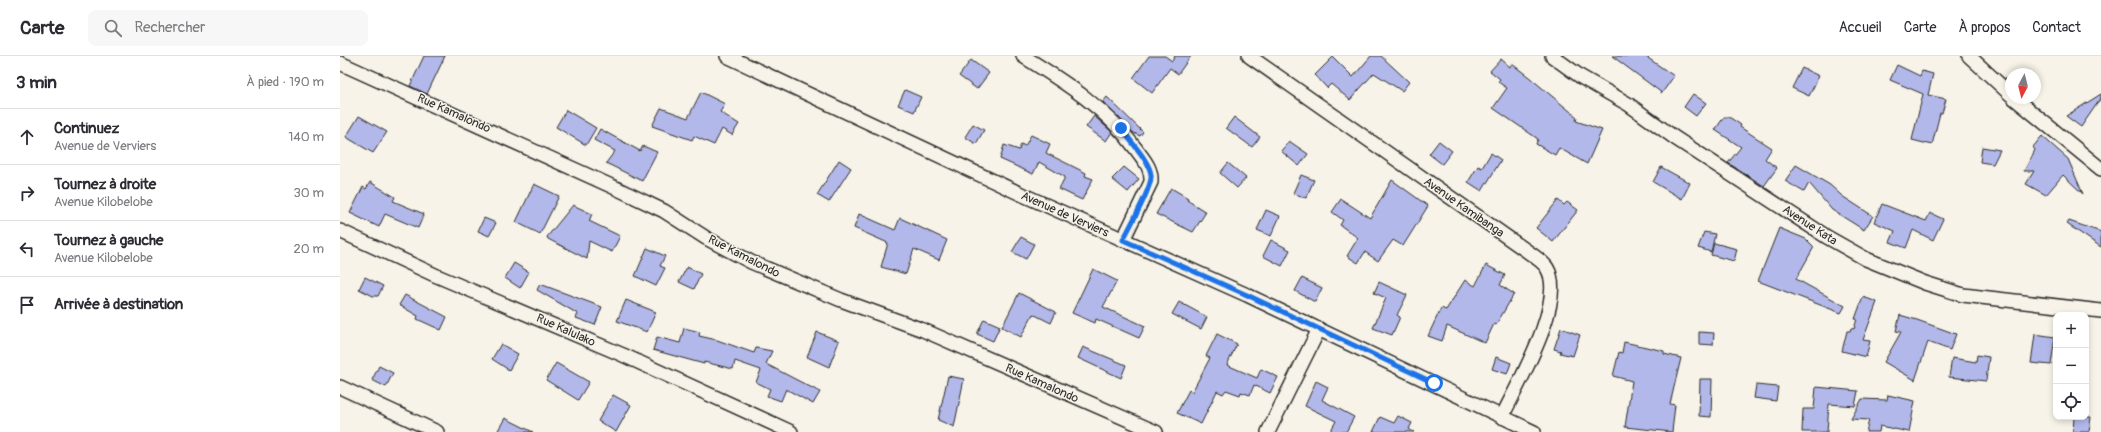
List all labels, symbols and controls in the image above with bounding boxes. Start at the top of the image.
search box [88,10,368,46]
text: Carte [20,16,64,40]
icon: search [102,17,124,39]
text: Rechercher [134,18,205,37]
text: Accueil [1839,19,1882,36]
text: Carte [1904,19,1936,36]
text: À propos [1958,19,2010,36]
text: Contact [2032,19,2081,36]
north arrow [2005,68,2041,104]
text: 3 min [16,72,57,93]
text: À pied · 190 m [246,74,324,90]
street label: Rue Kamalondo [415,91,493,137]
text: Continuez [54,119,119,138]
route end [1112,119,1130,137]
icon: ahead [16,126,38,148]
text: 140 m [288,129,324,145]
text: Avenue de Verviers [54,138,156,154]
street label: Avenue Kamibanga [1421,174,1507,241]
text: Tournez à droite [54,175,156,194]
icon: right [16,182,38,204]
text: 30 m [294,185,324,201]
street label: Avenue de Verviers [1019,188,1112,241]
text: Avenue Kilobelobe [54,194,153,210]
street label: Avenue Kata [1779,202,1840,249]
text: Tournez à gauche [54,231,164,250]
street label: Rue Kamalondo [705,232,783,281]
icon: left [16,238,38,260]
text: 20 m [293,241,324,257]
text: Avenue Kilobelobe [54,250,153,266]
icon: arrive [16,294,38,316]
text: Arrivée à destination [54,295,183,314]
street label: Rue Kalulako [534,311,598,350]
map controls [2053,312,2089,420]
button: + [2053,312,2089,348]
button: − [2053,348,2089,384]
street label: Rue Kamalondo [1003,361,1081,407]
route start [1425,374,1443,392]
button: locate [2053,384,2089,420]

